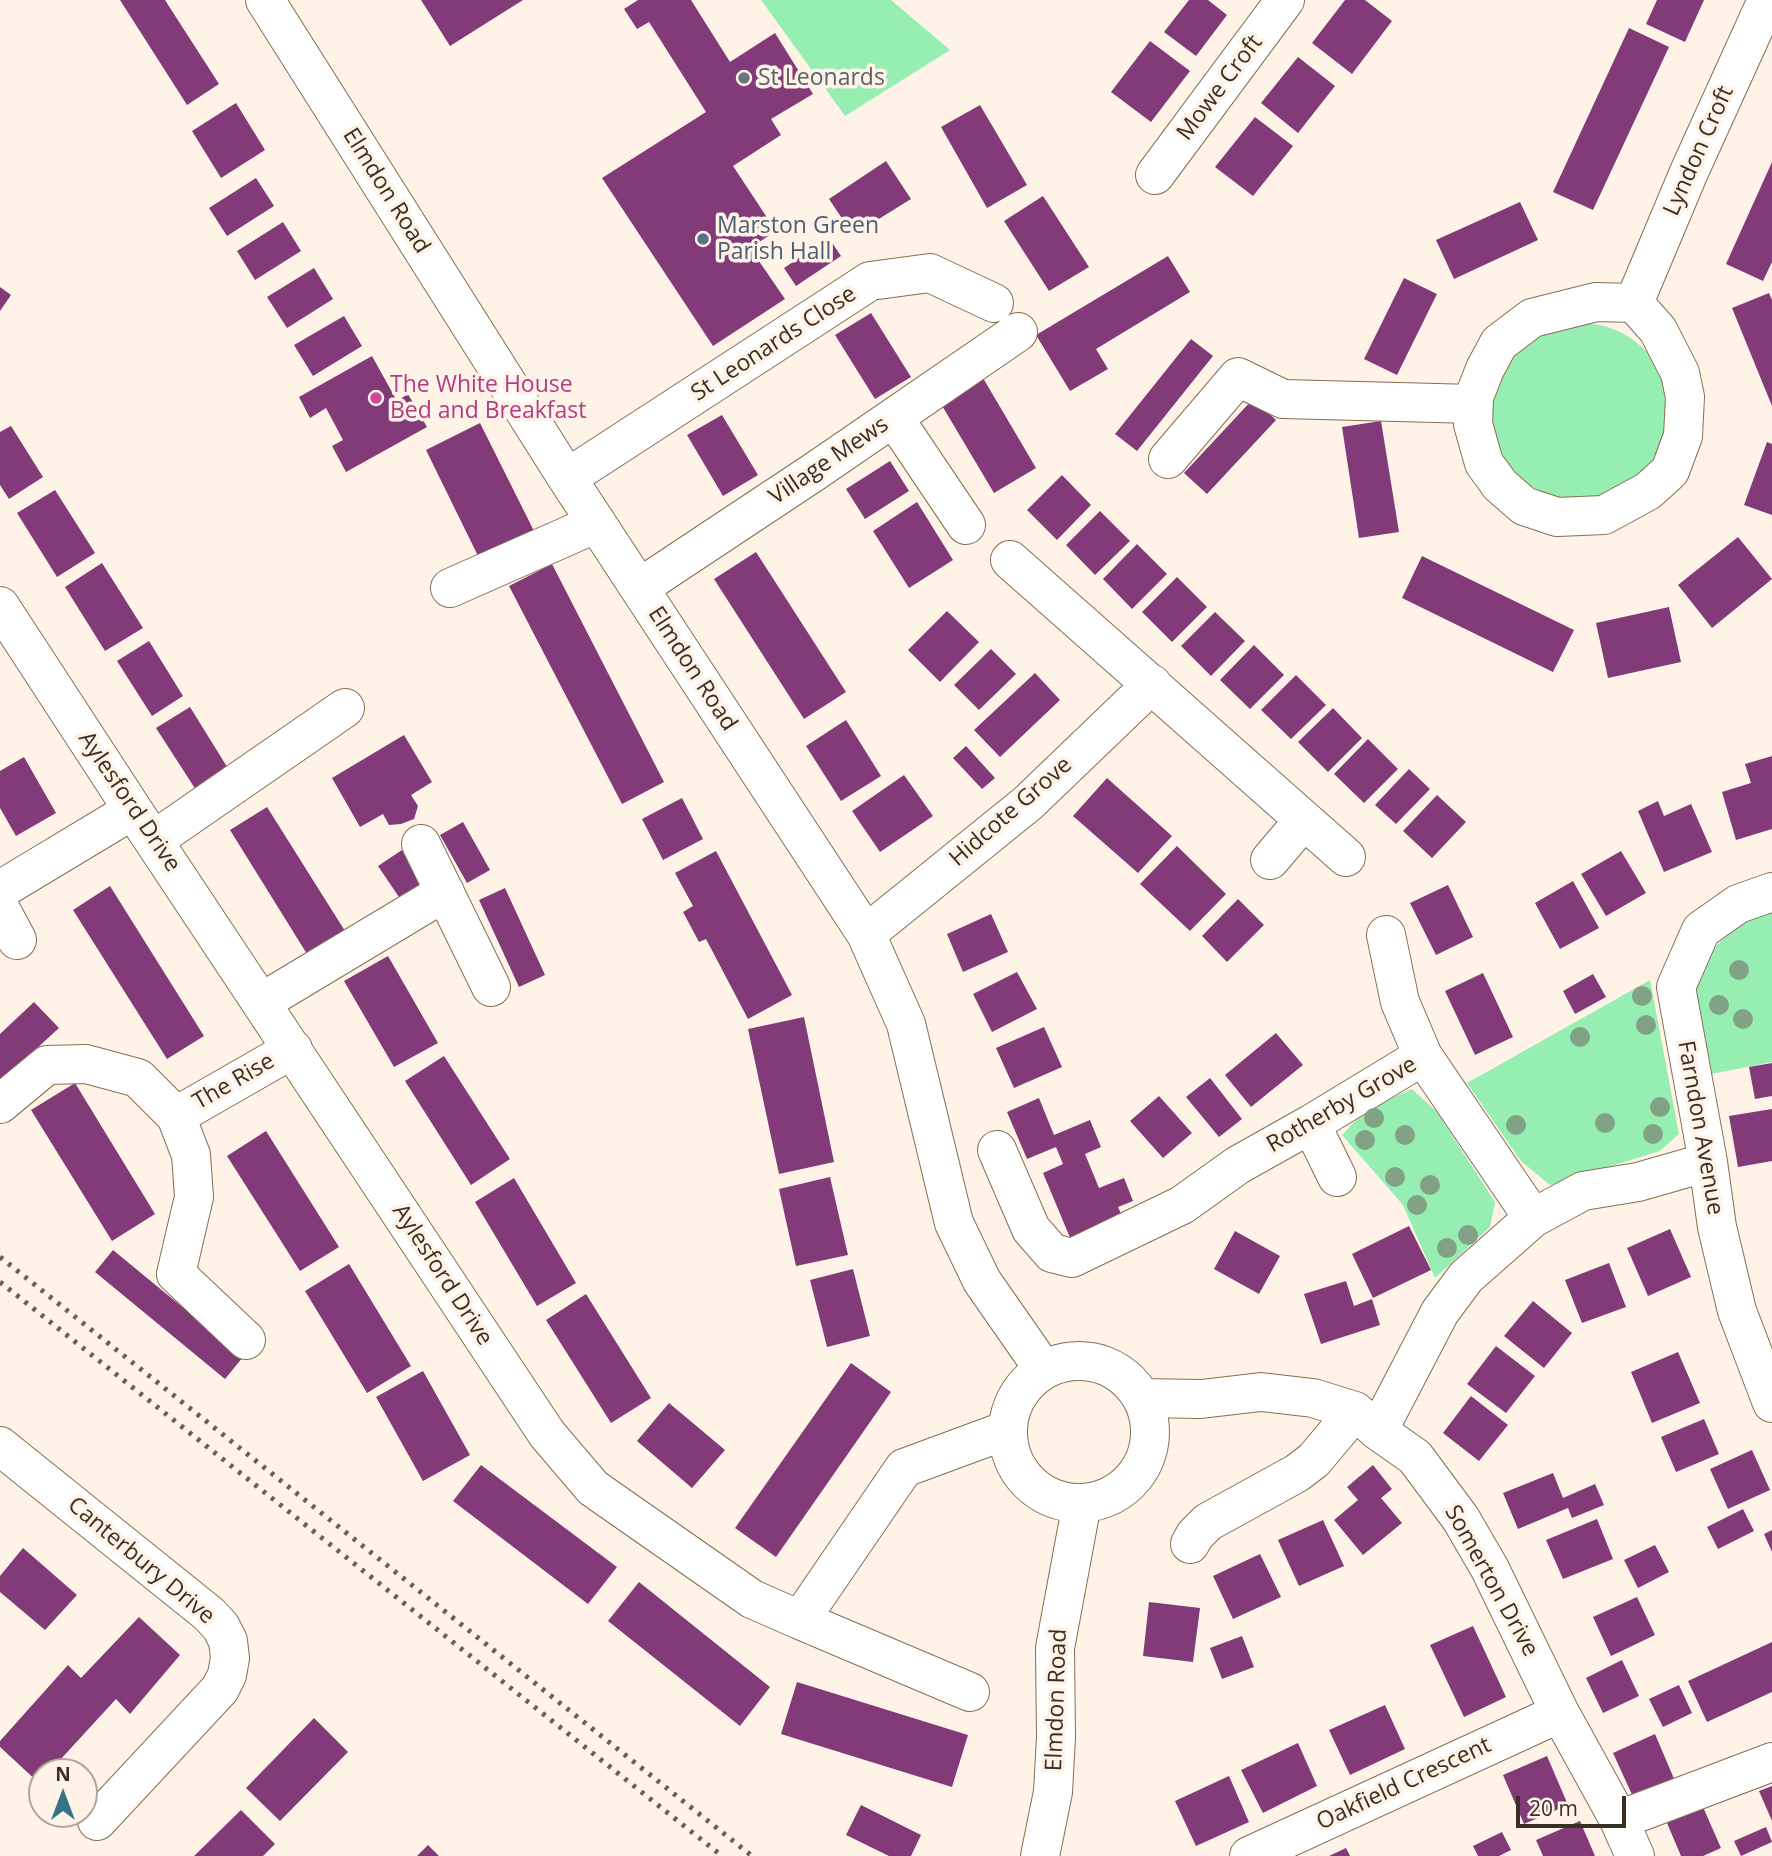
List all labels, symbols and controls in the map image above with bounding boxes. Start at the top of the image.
street label: Mowe Croft [1171,30,1269,146]
place label: St Leonards [758,64,885,92]
marker: St Leonards [736,70,752,86]
street label: Lyndon Croft [1658,82,1740,220]
street label: Elmdon Road [336,123,436,259]
place label: Marston Green Parish Hall [717,212,879,266]
marker: Marston Green Parish Hall [695,231,711,247]
street label: St Leonards Close [686,280,862,408]
place label: The White House Bed and Breakfast [390,371,586,425]
marker: The White House Bed and Breakfast [368,390,384,406]
street label: Village Mews [764,411,894,511]
street label: Elmdon Road [642,602,742,736]
street label: Aylesford Drive [72,727,186,877]
street label: Hidcote Grove [944,751,1078,873]
street label: Farndon Avenue [1671,1039,1729,1217]
street label: The Rise [188,1048,280,1116]
street label: Rotherby Grove [1262,1051,1422,1159]
street label: Aylesford Drive [386,1199,498,1351]
street label: Canterbury Drive [62,1492,220,1630]
street label: Somerton Drive [1438,1501,1544,1661]
street label: Elmdon Road [1041,1628,1073,1772]
street label: Oakfield Crescent [1312,1732,1496,1836]
north arrow [28,1758,98,1828]
text: N [55,1761,71,1787]
scale bar [1520,1783,1630,1827]
text: 20 m [1529,1794,1578,1822]

